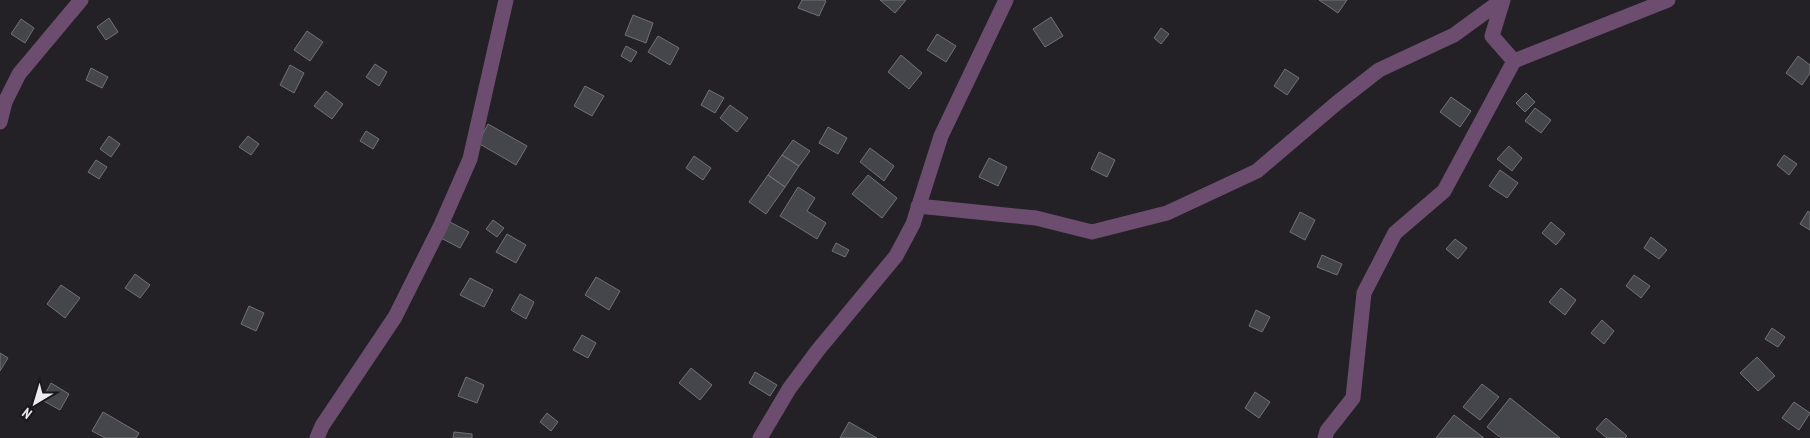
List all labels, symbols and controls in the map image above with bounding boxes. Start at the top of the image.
north arrow [10,378,60,428]
text: N [18,404,36,423]

